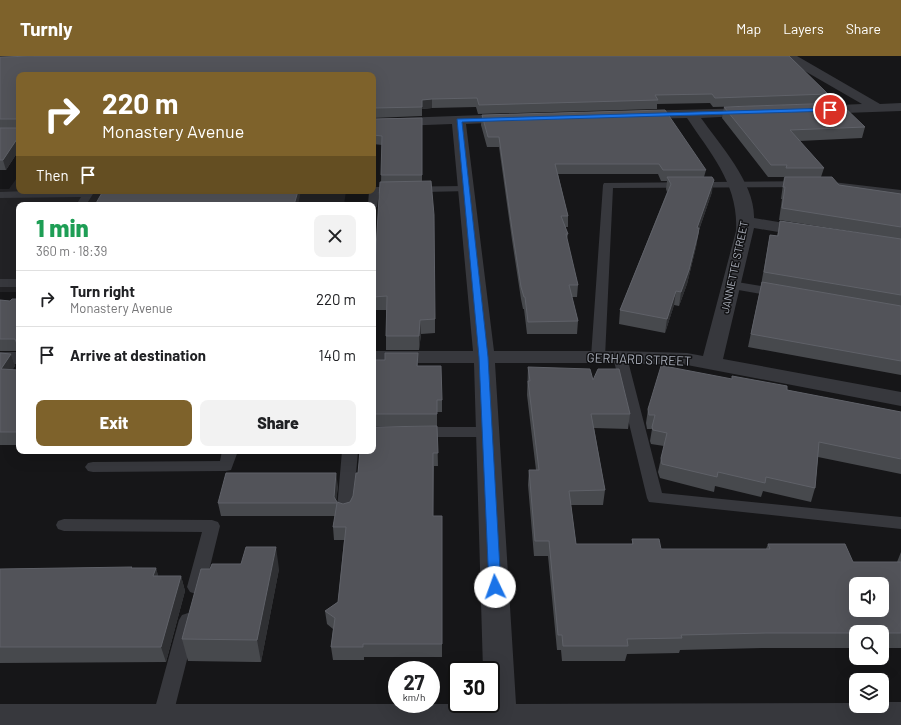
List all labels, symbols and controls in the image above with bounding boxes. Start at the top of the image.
text: Turnly [20,17,72,40]
text: Map [736,20,761,37]
text: Layers [783,20,824,37]
text: Share [846,20,881,37]
text: 220 m [102,86,178,120]
icon: right [36,88,88,140]
pin [813,93,847,127]
icon: arrive [819,99,841,121]
text: Monastery Avenue [102,120,244,142]
icon: arrive [77,164,99,186]
text: Then [36,166,69,184]
text: 1 min [36,213,89,242]
button: close [314,215,356,257]
street label: JANNETTE STREET [718,220,750,314]
text: 360 m · 18:39 [36,243,107,259]
text: Turn right [70,282,135,300]
icon: right [36,288,58,310]
text: 220 m [316,290,356,308]
text: Monastery Avenue [70,300,173,316]
icon: arrive [36,344,58,366]
text: Arrive at destination [70,346,206,364]
text: 140 m [319,346,356,364]
street label: GERHARD STREET [586,349,692,369]
button: Exit [36,400,192,446]
button: Share [200,400,356,446]
position arrow [474,566,516,608]
map controls [849,577,889,713]
button: sound [849,577,889,617]
button: search [849,625,889,665]
speed limit sign: 30 [448,661,500,713]
text: 27 [403,670,425,694]
button: layers [849,673,889,713]
text: km/h [403,691,425,703]

